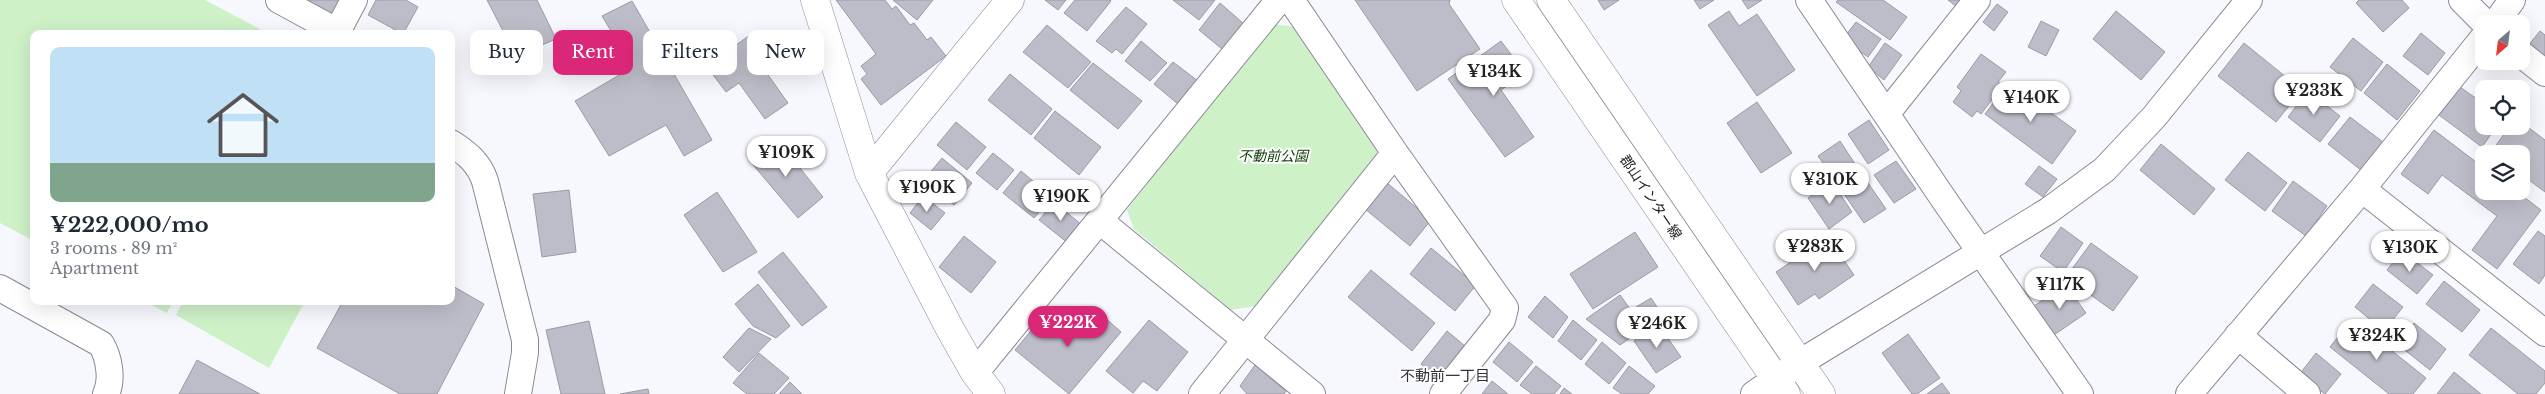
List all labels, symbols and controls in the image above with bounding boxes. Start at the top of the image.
north arrow [2475,15,2530,70]
map controls [2475,15,2530,200]
chip: Buy [470,30,543,75]
chip: Rent [553,30,633,75]
chip: Filters [643,30,737,75]
chip: New [747,30,824,75]
pin: ¥134K [1459,54,1529,97]
text: ¥134K [1467,61,1521,81]
pin: ¥233K [2279,74,2349,116]
icon: home [198,80,288,170]
pin: ¥140K [1996,80,2066,123]
text: ¥233K [2285,80,2343,100]
button: locate [2475,80,2530,135]
text: ¥140K [2003,87,2059,107]
pin: ¥109K [751,136,821,178]
text: ¥109K [758,142,814,162]
button: layers [2475,145,2530,200]
park label: 不動前公園 [1238,147,1310,165]
street label: 郡山インター線 [1616,151,1686,243]
pin: ¥310K [1795,162,1865,205]
text: ¥310K [1802,169,1858,189]
pin: ¥190K [892,170,962,213]
text: ¥190K [899,177,955,197]
pin: ¥190K [1026,180,1096,222]
text: ¥190K [1033,186,1089,206]
text: ¥222,000/mo [50,212,209,238]
pin: ¥283K [1780,230,1850,272]
pin: ¥130K [2375,230,2445,273]
text: ¥283K [1786,236,1844,256]
text: ¥130K [2382,237,2438,257]
text: 3 rooms · 89 m² [50,238,177,258]
text: Apartment [50,258,139,278]
pin: ¥117K [2025,268,2095,310]
text: ¥117K [2035,274,2085,294]
pin: ¥222K [1033,306,1103,348]
pin: ¥246K [1622,306,1692,349]
text: ¥222K [1039,312,1097,332]
text: ¥246K [1628,313,1686,333]
pin: ¥324K [2342,318,2412,361]
text: ¥324K [2348,325,2406,345]
district label: 不動前一丁目 [1400,366,1490,385]

